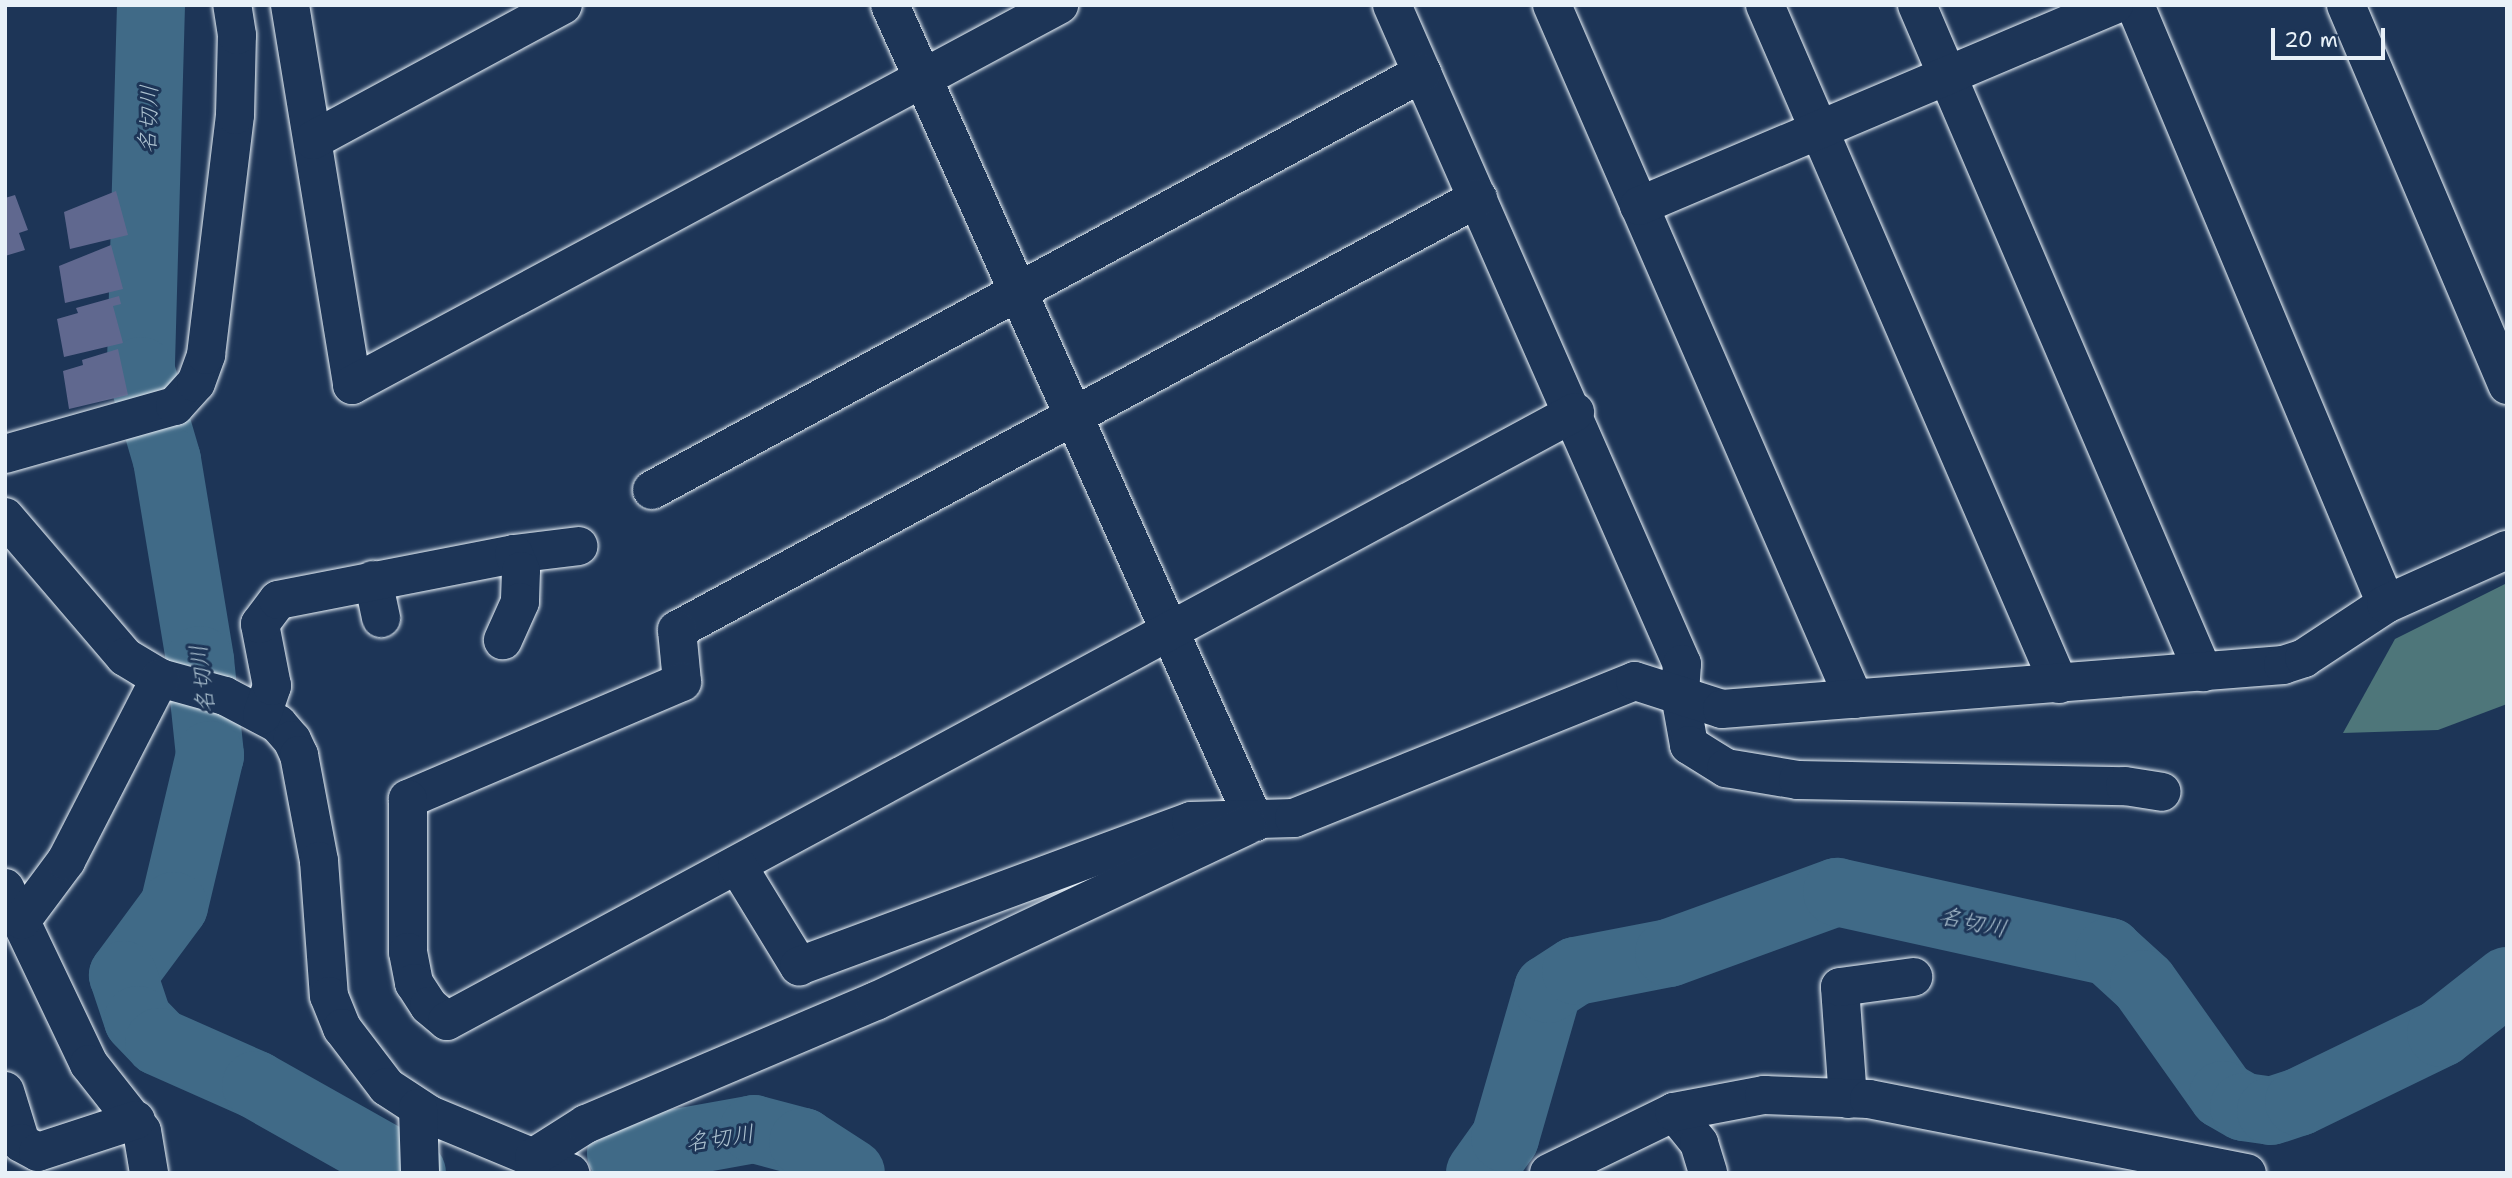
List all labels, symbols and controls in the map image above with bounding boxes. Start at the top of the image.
scale bar [2274,14,2388,58]
text: 20 m [2284,26,2338,54]
water label: 名切川 [133,84,163,154]
water label: 名切川 [184,643,220,715]
water label: 名切川 [1936,901,2010,943]
water label: 名切川 [684,1120,756,1156]

